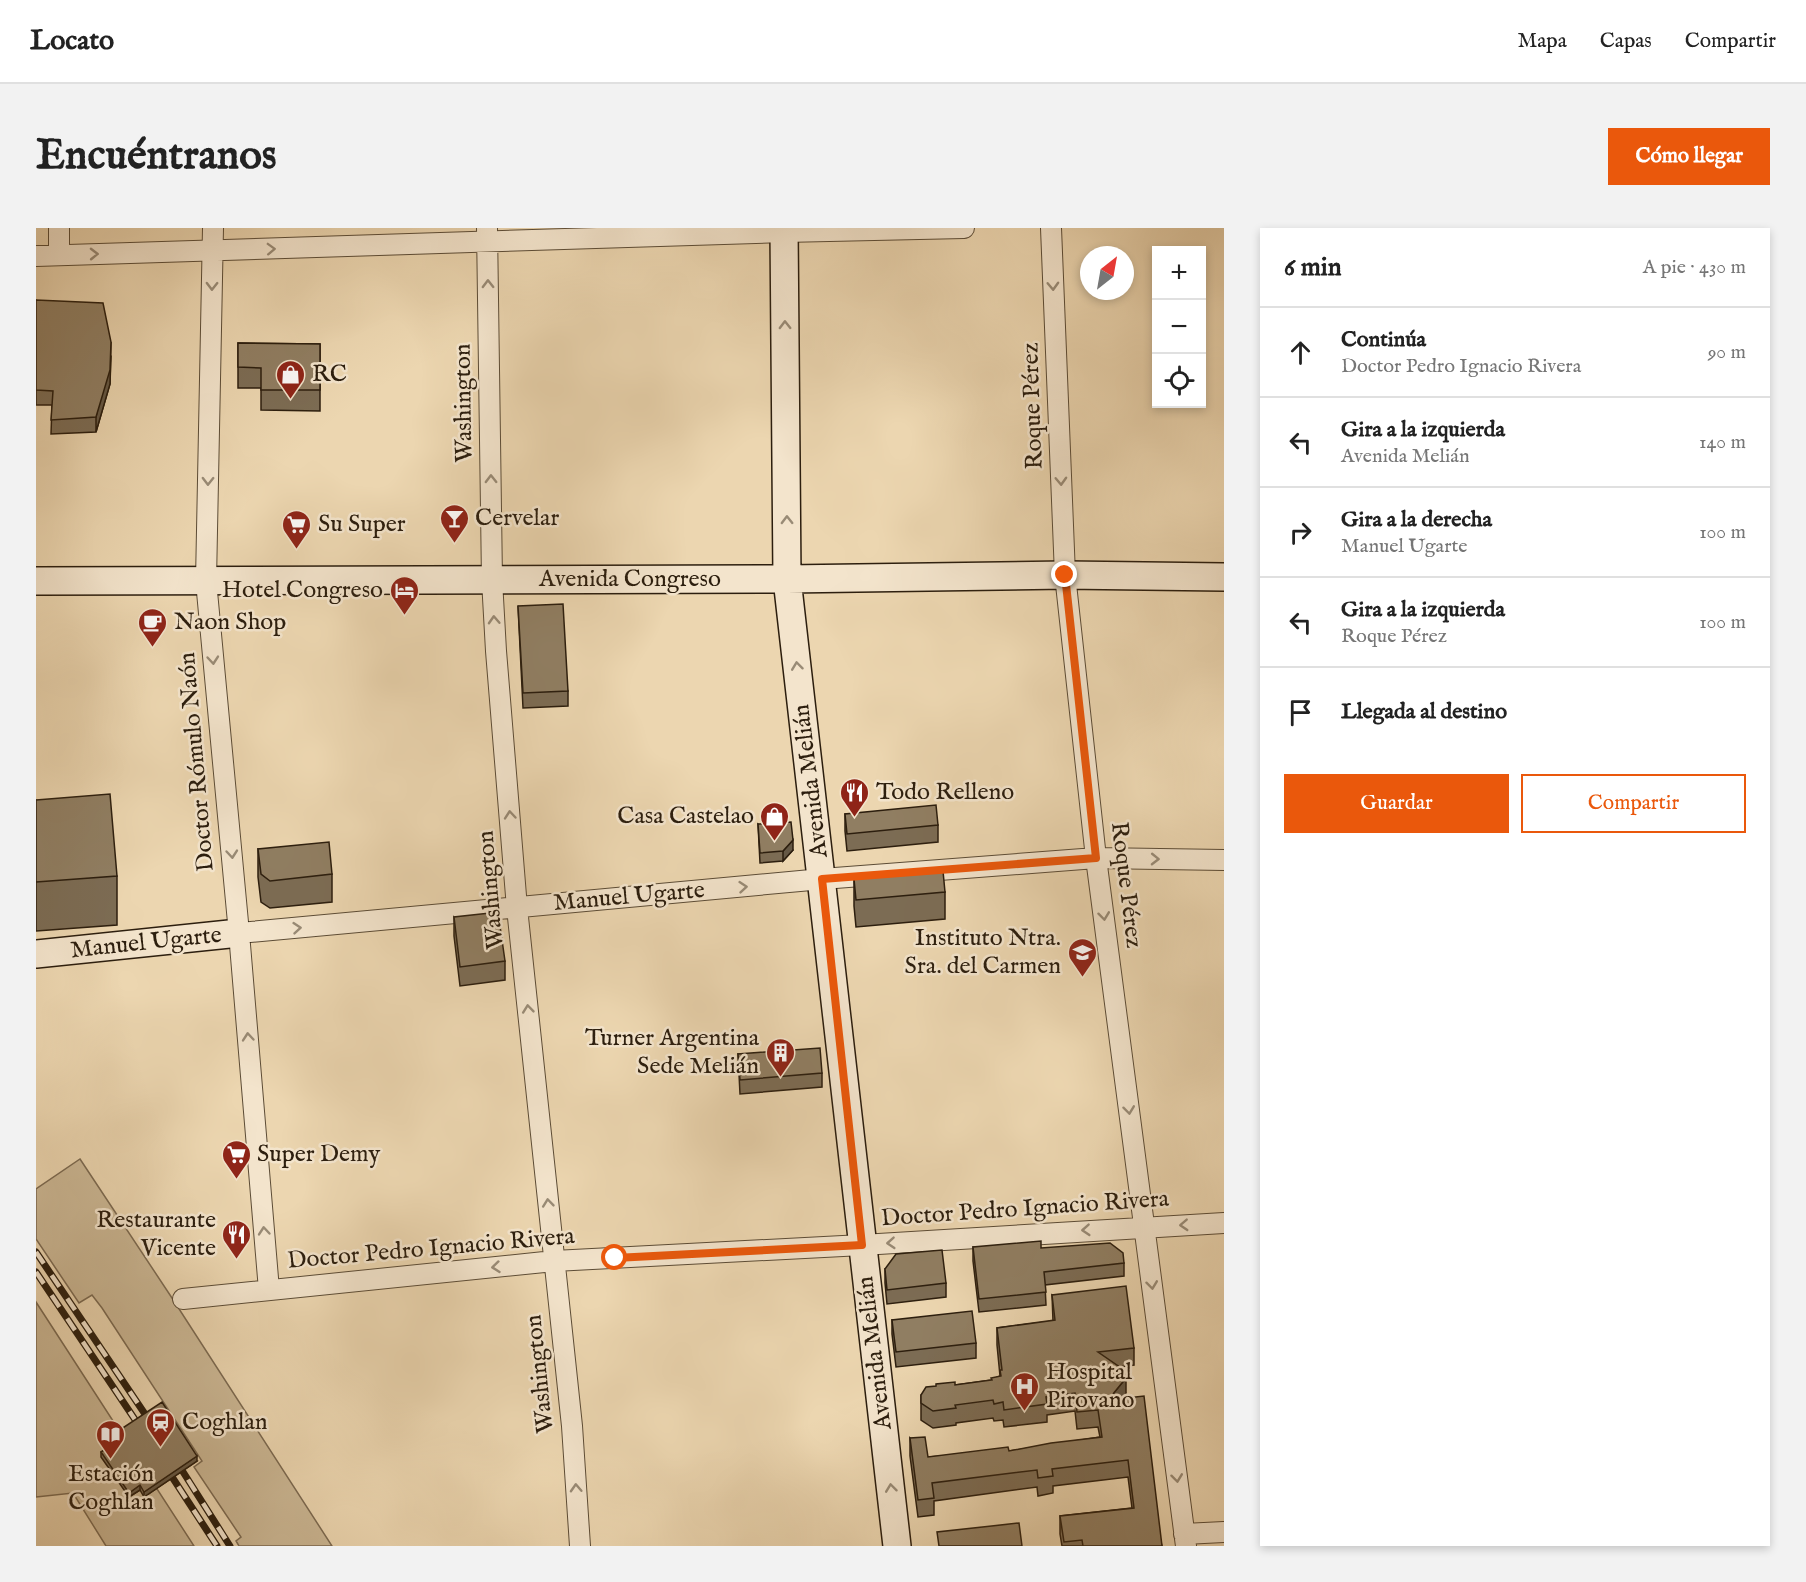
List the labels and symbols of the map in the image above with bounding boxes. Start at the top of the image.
one-way arrow [267,243,276,255]
north arrow [1080,246,1134,300]
one-way arrow [90,248,99,260]
one-way arrow [482,280,494,289]
one-way arrow [206,282,218,291]
one-way arrow [1047,282,1060,291]
one-way arrow [779,321,791,330]
street label: Roque Pérez [1015,342,1051,470]
street label: Washington [447,343,481,463]
shop icon: RC [275,358,307,400]
place label: RC [312,359,347,390]
one-way arrow [485,475,497,484]
one-way arrow [202,477,214,486]
one-way arrow [1055,477,1068,486]
bar icon: Cervelar [438,502,470,544]
place label: Cervelar [475,503,559,534]
supermarket icon: Su Super [281,508,313,550]
place label: Su Super [318,509,406,540]
one-way arrow [781,516,793,525]
route end [1051,561,1077,587]
street label: Avenida Congreso [538,564,721,595]
hotel icon: Hotel Congreso [388,574,420,616]
place label: Hotel Congreso [222,575,383,606]
cafe icon: Naon Shop [137,606,169,648]
place label: Naon Shop [174,607,286,638]
one-way arrow [488,616,501,625]
street label: Doctor Rómulo Naón [172,651,222,873]
one-way arrow [206,655,219,664]
one-way arrow [792,661,804,670]
street label: Avenida Melián [786,702,836,860]
restaurant icon: Todo Relleno [839,776,871,818]
place label: Todo Relleno [876,777,1014,808]
shop icon: Casa Castelao [759,800,791,842]
place label: Casa Castelao [617,801,754,832]
one-way arrow [504,810,517,819]
street label: Roque Pérez [1103,820,1149,950]
street label: Washington [470,829,512,951]
one-way arrow [225,849,238,858]
one-way arrow [1150,853,1159,865]
street label: Manuel Ugarte [552,875,706,919]
one-way arrow [738,881,747,894]
one-way arrow [1097,912,1109,921]
street label: Manuel Ugarte [69,920,223,966]
one-way arrow [293,922,302,935]
place label: Instituto Ntra. Sra. del Carmen [905,923,1061,982]
school or university icon: Instituto Ntra. Sra. del Carmen [1066,936,1098,978]
one-way arrow [522,1004,535,1013]
place label: Turner Argentina Sede Melián [585,1023,760,1082]
one-way arrow [242,1033,255,1042]
building icon: Turner Argentina Sede Melián [764,1036,796,1078]
one-way arrow [1122,1105,1135,1114]
supermarket icon: Super Demy [220,1138,252,1180]
place label: Super Demy [257,1139,380,1170]
street label: Doctor Pedro Ignacio Rivera [880,1183,1171,1235]
one-way arrow [542,1198,555,1207]
place label: Restaurante Vicente [96,1205,216,1264]
restaurant icon: Restaurante Vicente [221,1218,253,1260]
one-way arrow [1180,1218,1189,1231]
street label: Doctor Pedro Ignacio Rivera [286,1221,577,1277]
one-way arrow [1081,1224,1090,1237]
one-way arrow [258,1227,271,1236]
one-way arrow [887,1237,896,1250]
route start [601,1244,627,1270]
one-way arrow [491,1260,500,1273]
street label: Avenida Melián [850,1274,900,1432]
one-way arrow [1145,1280,1158,1289]
street label: Washington [518,1313,562,1435]
place label: Hospital Pirovano [1046,1357,1135,1416]
hospital icon: Hospital Pirovano [1009,1370,1041,1412]
station icon: Coghlan [145,1406,177,1448]
place label: Coghlan [182,1407,268,1438]
library icon: Estación Coghlan [95,1418,127,1460]
place label: Estación Coghlan [68,1459,154,1518]
one-way arrow [1170,1473,1183,1483]
one-way arrow [570,1483,583,1492]
one-way arrow [885,1483,897,1492]

